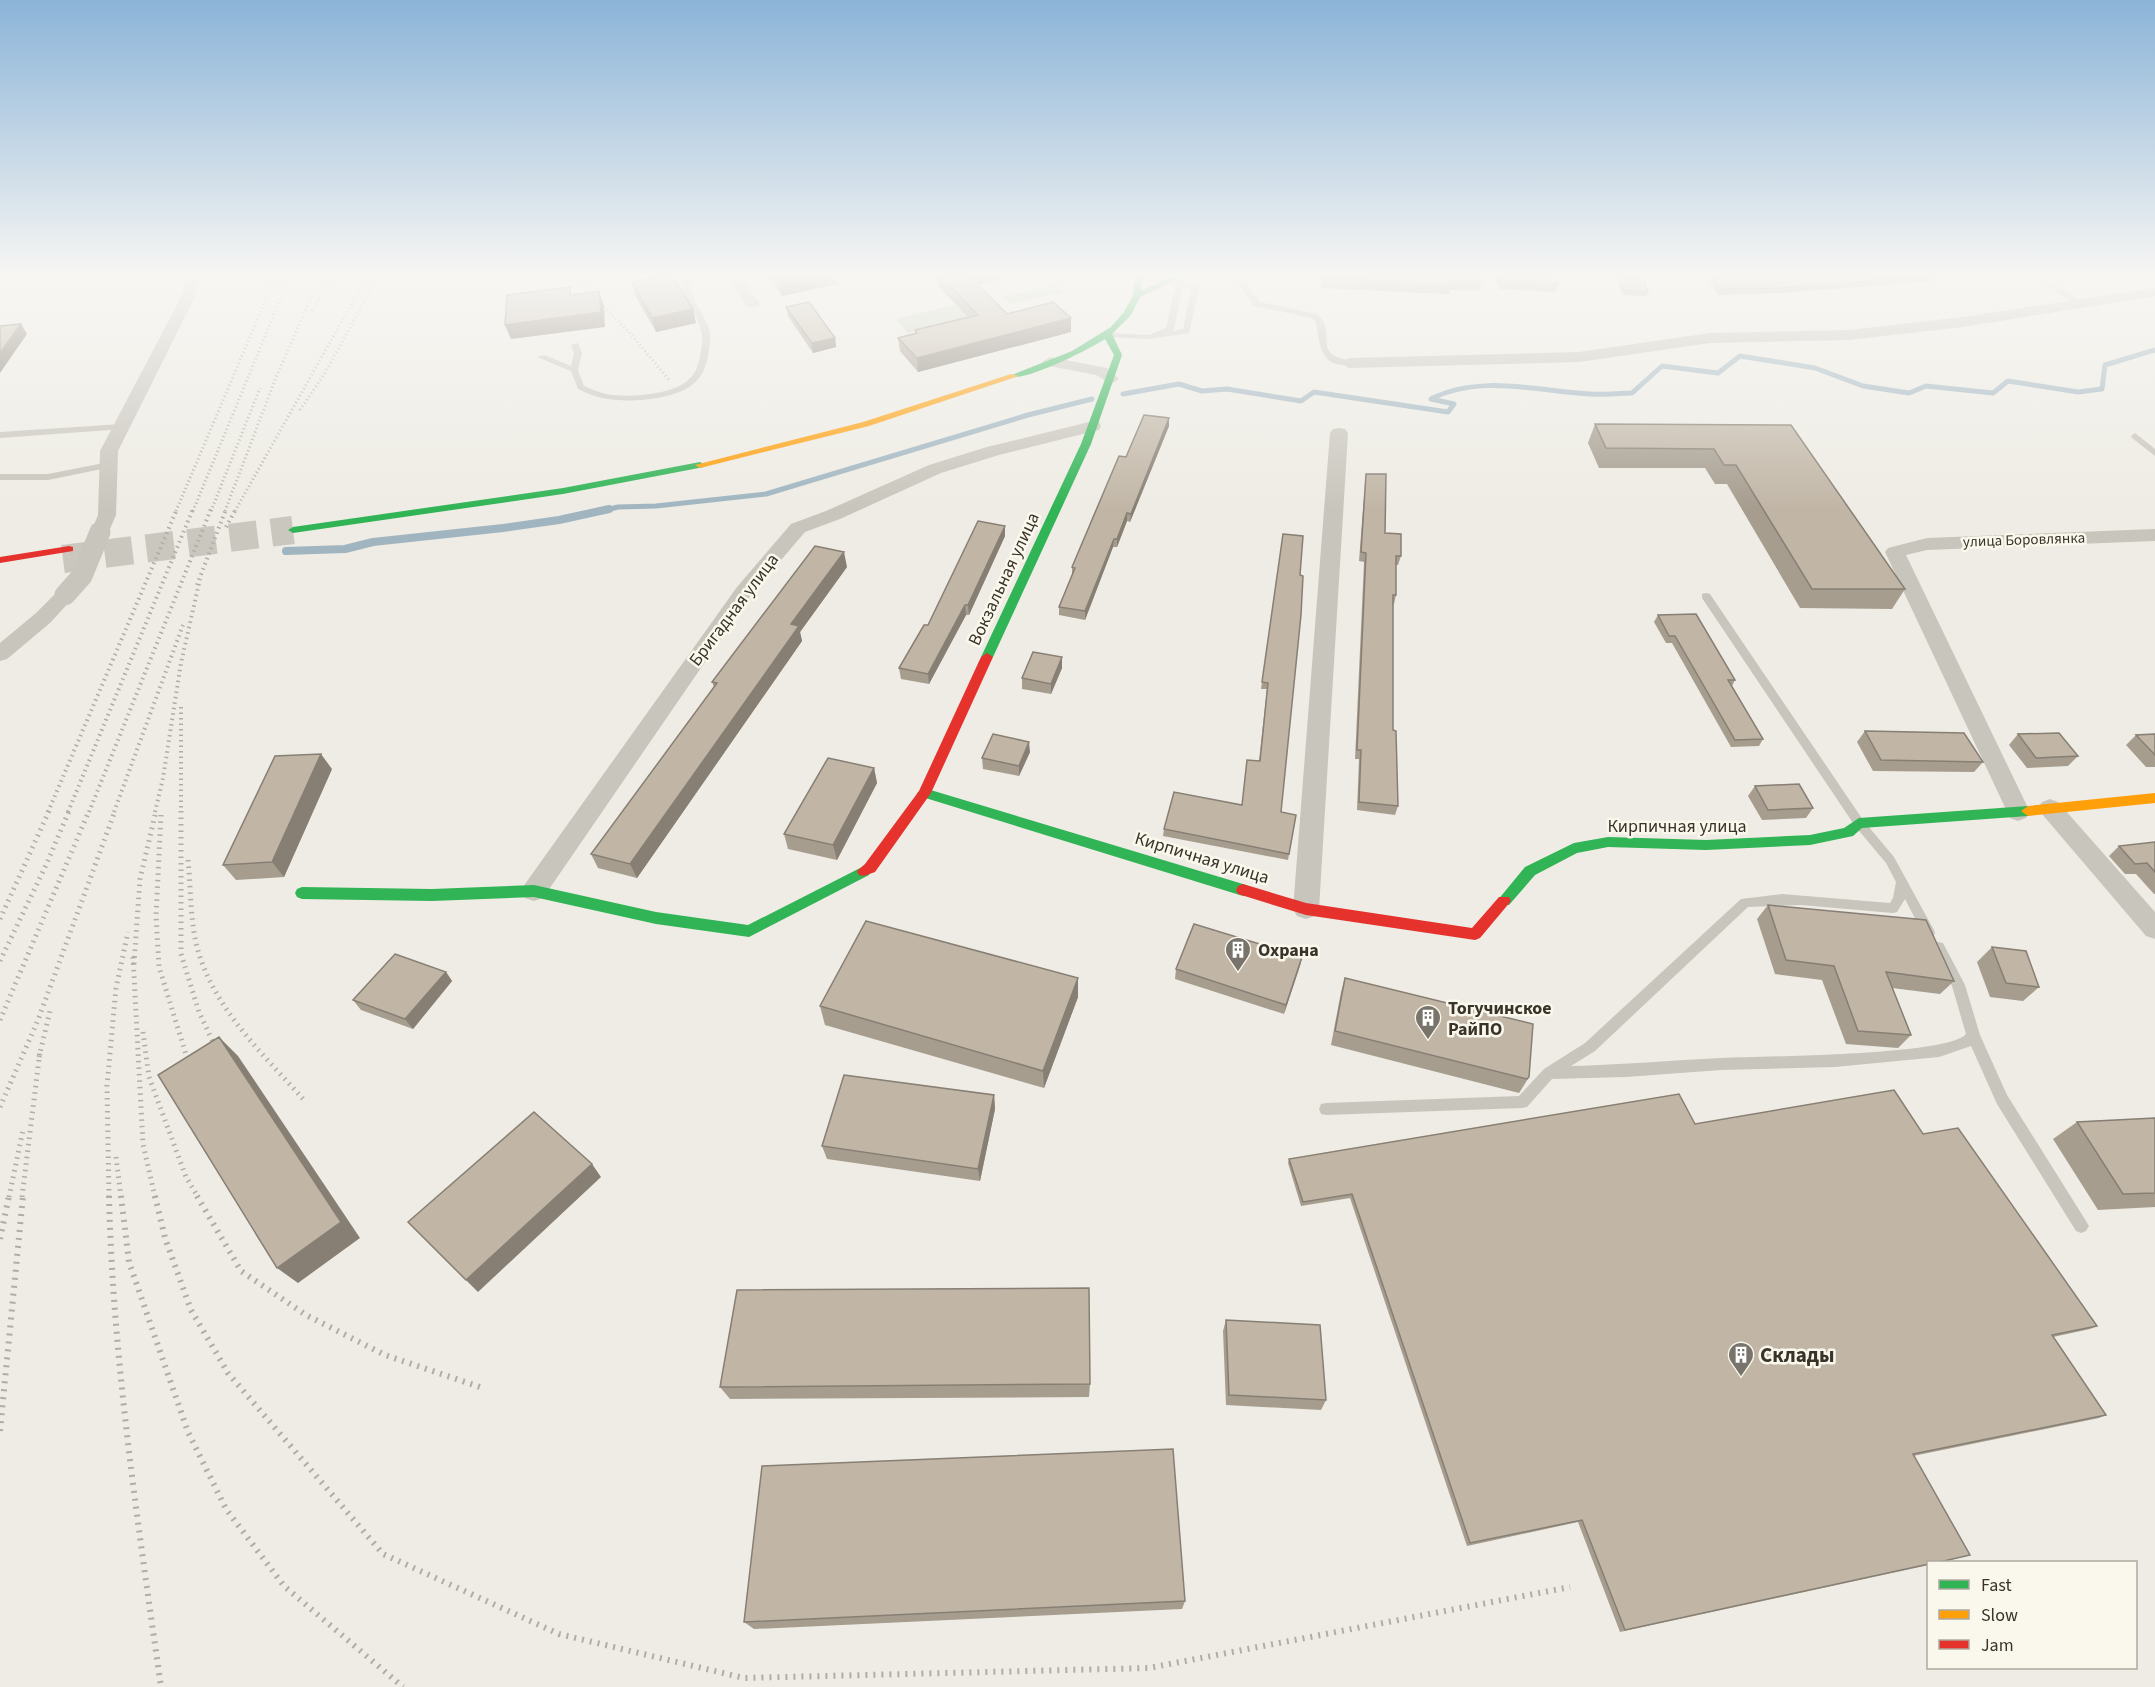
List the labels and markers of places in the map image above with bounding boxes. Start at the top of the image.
building icon: Охрана [1223,935,1253,973]
place label: Охрана [1258,938,1319,963]
place label: Тогучинское РайПО [1448,996,1552,1042]
building icon: Тогучинское РайПО [1413,1003,1443,1041]
building icon: Склады [1726,1340,1756,1378]
place label: Склады [1760,1340,1835,1370]

